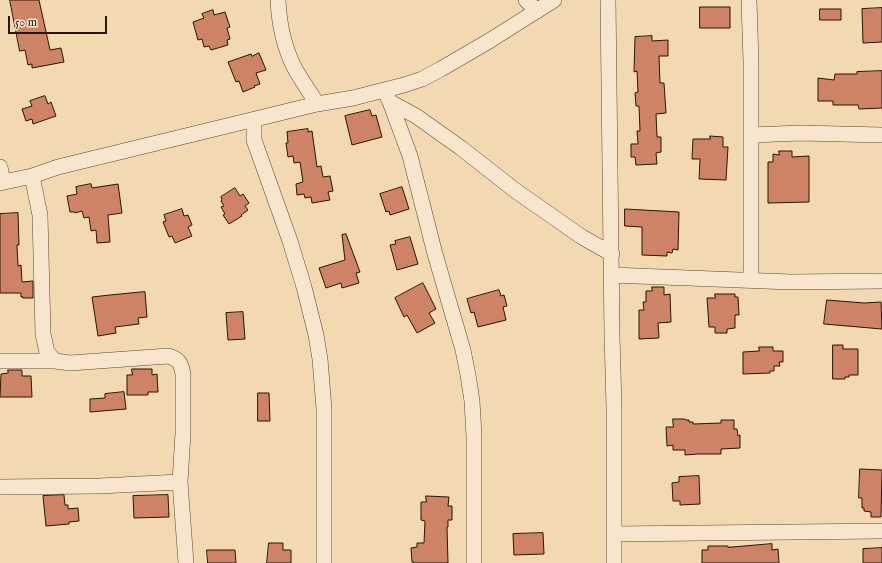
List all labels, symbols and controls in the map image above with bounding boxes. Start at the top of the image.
scale bar [10,8,109,34]
text: 50 m [15,15,37,30]

